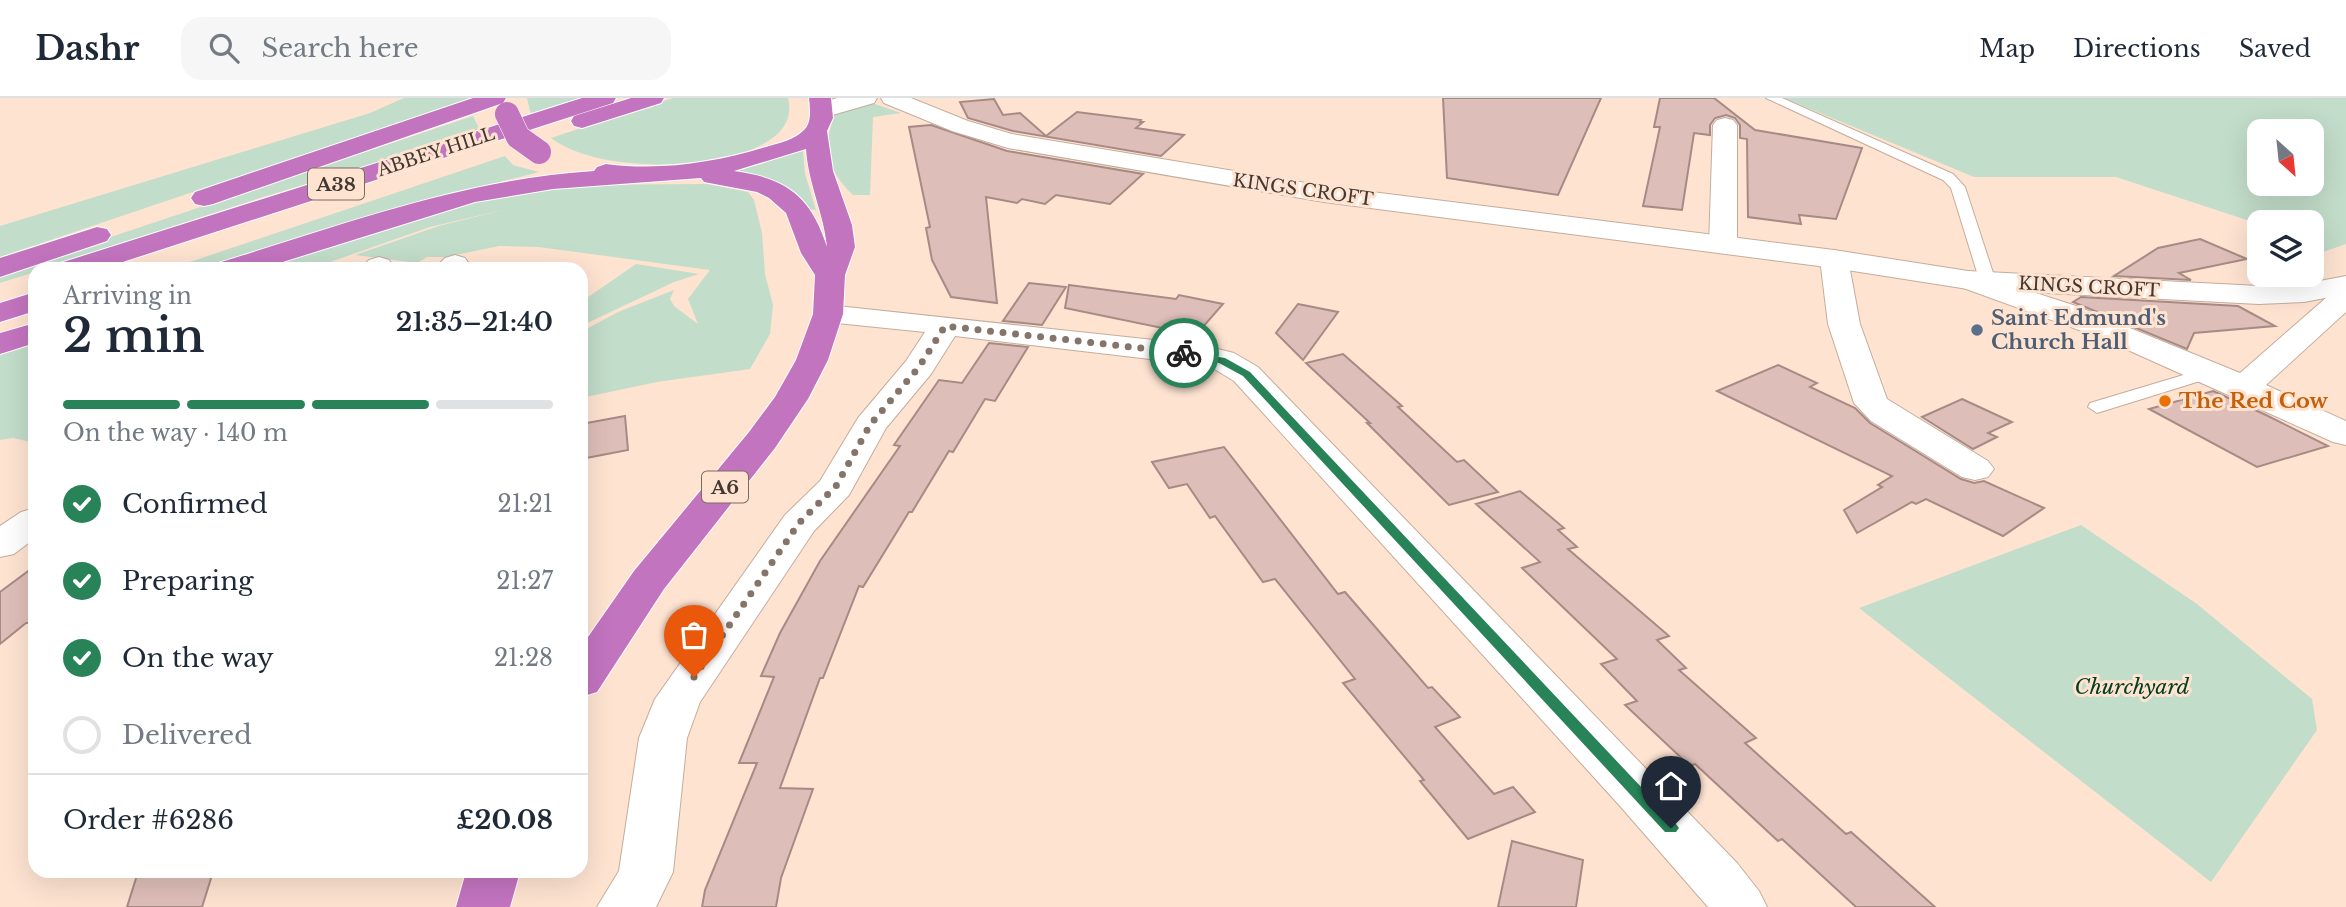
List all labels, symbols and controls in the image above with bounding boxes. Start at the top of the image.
search box [181,17,671,80]
text: Dashr [35,28,139,69]
icon: search [205,29,243,67]
text: Search here [261,32,419,64]
text: Map [1979,34,2035,63]
text: Directions [2073,34,2201,63]
text: Saved [2239,34,2311,63]
north arrow [2247,119,2324,196]
map controls [2247,119,2324,287]
street label: ABBEY HILL [373,123,498,182]
road number: A38 [308,169,364,200]
street label: KINGS CROFT [1231,169,1375,211]
button: layers [2247,210,2324,287]
street label: KINGS CROFT [2018,272,2161,302]
text: Arriving in [63,282,192,310]
place label: Saint Edmund's Church Hall [1991,305,2166,355]
text: 21:35–21:40 [396,306,553,338]
text: 2 min [63,307,205,364]
courier [1149,318,1219,388]
marker: Saint Edmund's Church Hall [1969,322,1985,338]
icon: bike [1165,334,1203,372]
place label: The Red Cow [2179,388,2328,414]
marker: The Red Cow [2157,393,2173,409]
text: On the way · 140 m [63,419,288,447]
road number: A6 [702,472,748,502]
icon: check [63,485,101,523]
text: Confirmed [122,488,267,520]
text: 21:21 [498,490,553,518]
icon: check [63,562,101,600]
text: Preparing [122,565,254,597]
text: 21:27 [496,567,553,595]
pin [664,605,724,677]
icon: bag [675,616,713,654]
icon: check [63,639,101,677]
text: On the way [122,642,274,674]
text: 21:28 [494,644,553,672]
park label: Churchyard [2075,674,2190,700]
text: Delivered [122,719,252,751]
pin [1641,756,1701,828]
icon: home [1652,767,1690,805]
text: Order #6286 [63,804,234,836]
text: £20.08 [456,804,553,836]

